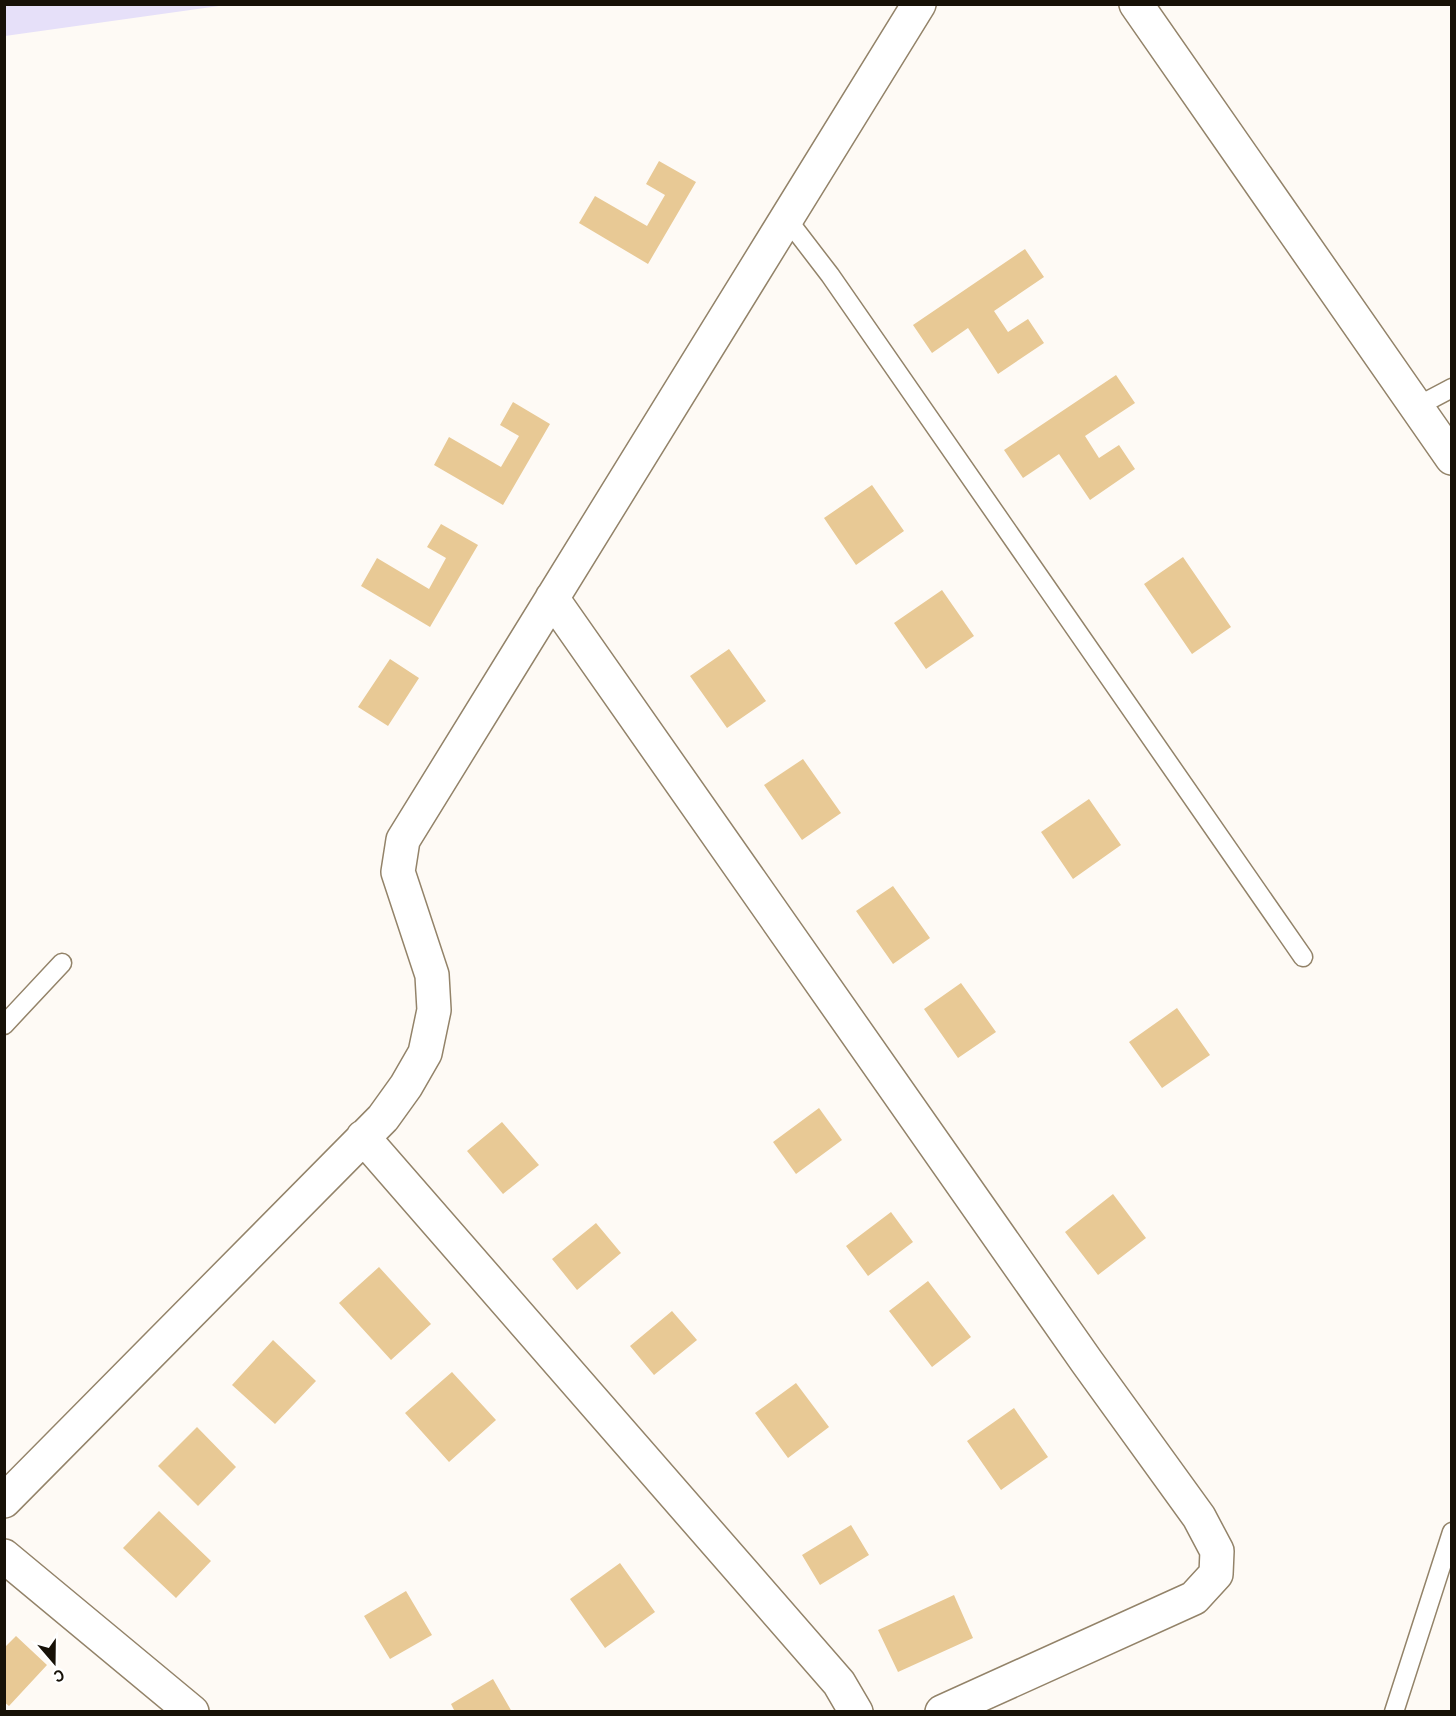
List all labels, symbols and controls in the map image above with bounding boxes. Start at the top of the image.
north arrow [24,1632,84,1692]
text: С [50,1663,67,1685]

